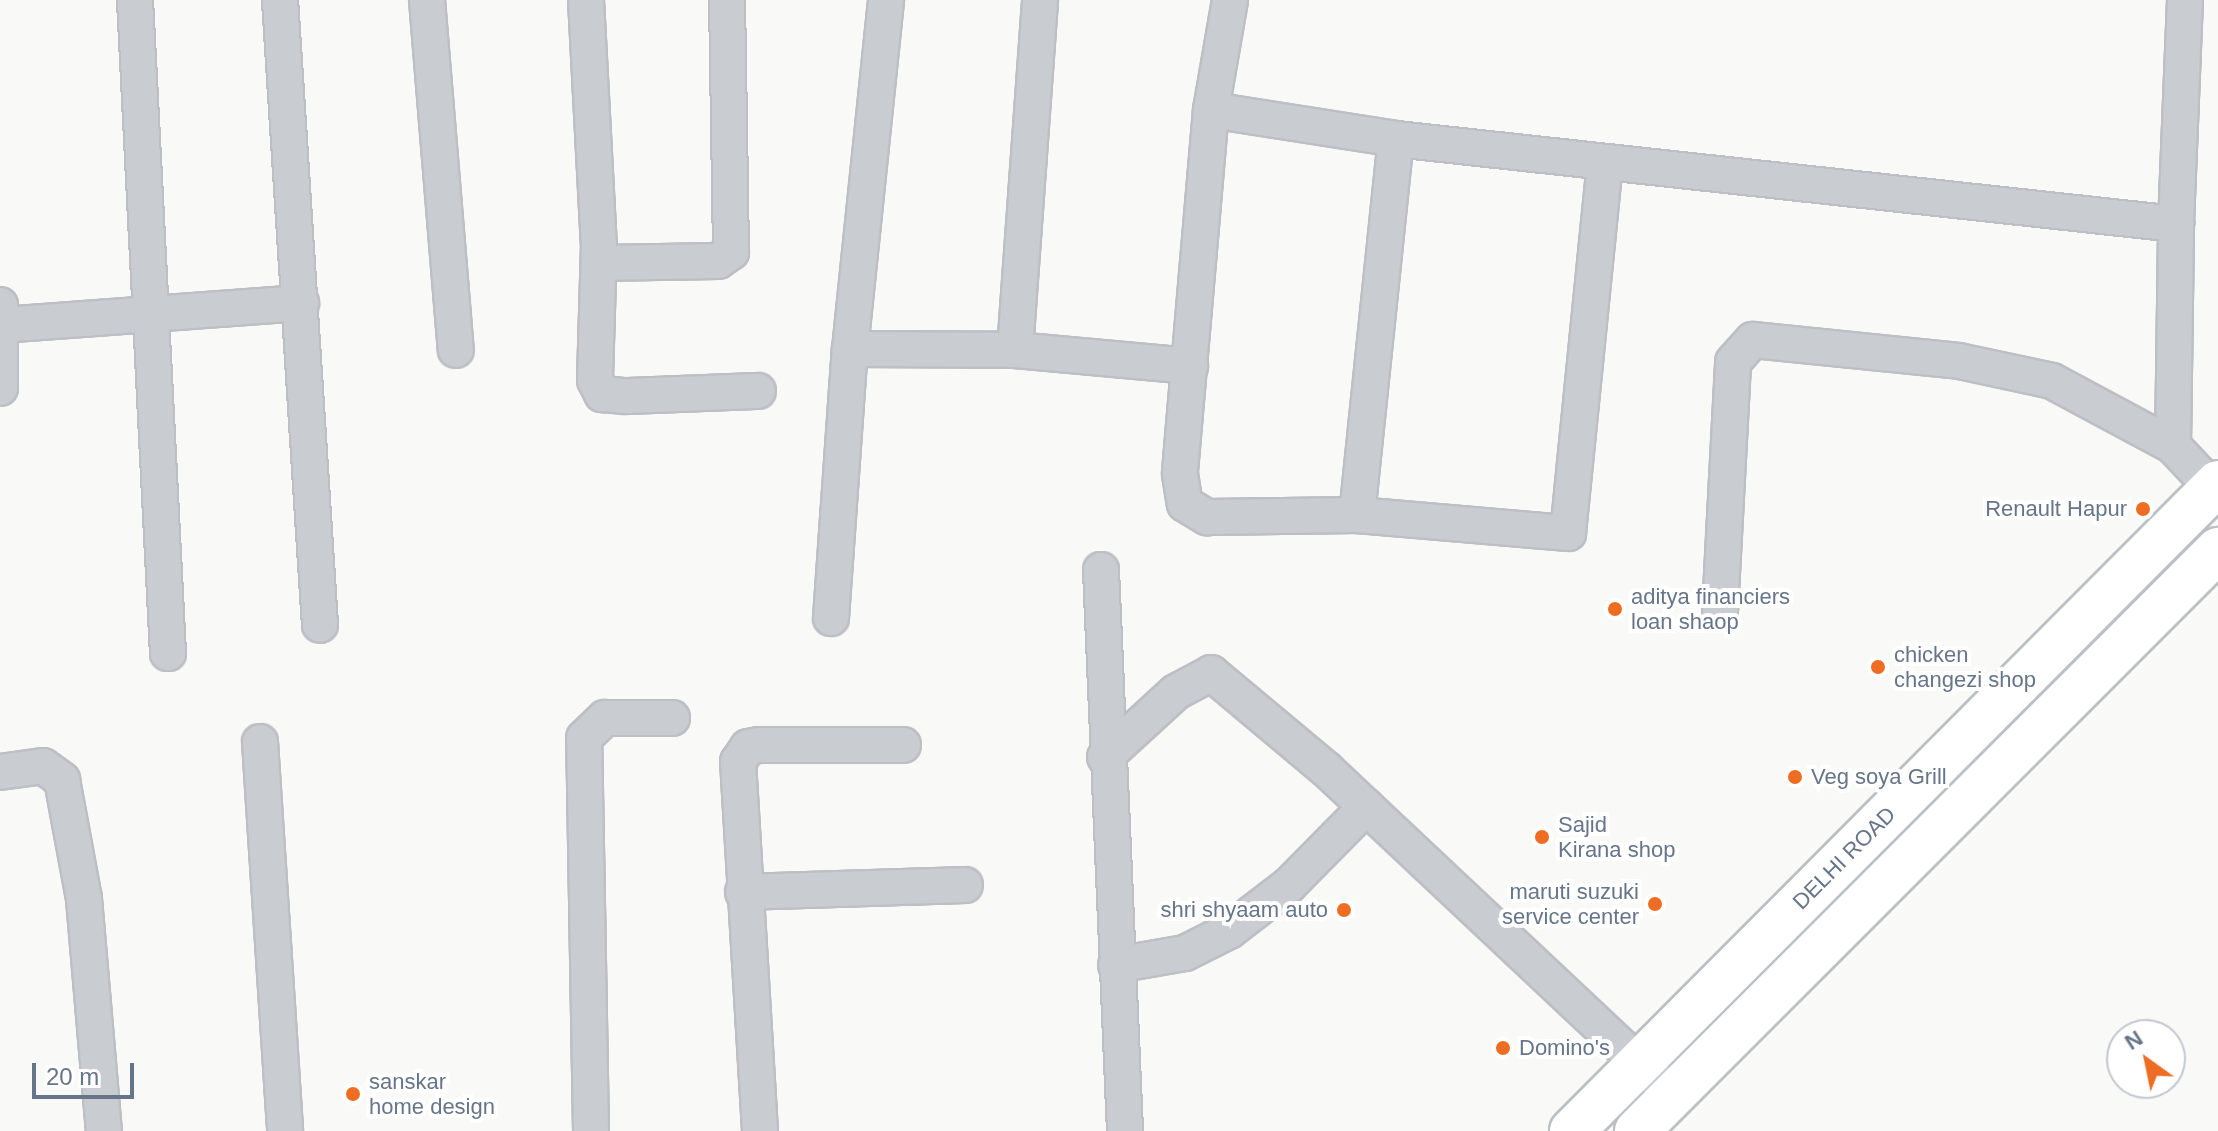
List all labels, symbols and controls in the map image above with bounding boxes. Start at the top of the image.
place label: Renault Hapur [1985,496,2127,522]
marker: Renault Hapur [2134,500,2152,518]
place label: aditya financiers loan shaop [1631,583,1790,634]
marker: aditya financiers loan shaop [1606,600,1624,618]
place label: chicken changezi shop [1894,641,2036,692]
marker: chicken changezi shop [1869,658,1887,676]
place label: Veg soya Grill [1811,764,1947,790]
marker: Veg soya Grill [1786,768,1804,786]
street label: DELHI ROAD [1787,801,1901,915]
place label: Sajid Kirana shop [1558,811,1675,862]
marker: Sajid Kirana shop [1533,828,1551,846]
place label: maruti suzuki service center [1502,878,1639,930]
marker: maruti suzuki service center [1646,895,1664,913]
place label: shri shyaam auto [1160,897,1328,923]
marker: shri shyaam auto [1335,901,1353,919]
north arrow [2106,1019,2186,1099]
text: N [2120,1025,2147,1055]
place label: Domino's [1519,1035,1610,1061]
marker: Domino's [1494,1039,1512,1057]
scale bar [36,1047,138,1097]
text: 20 m [46,1063,99,1090]
place label: sanskar home design [369,1068,495,1120]
marker: sanskar home design [344,1085,362,1103]

